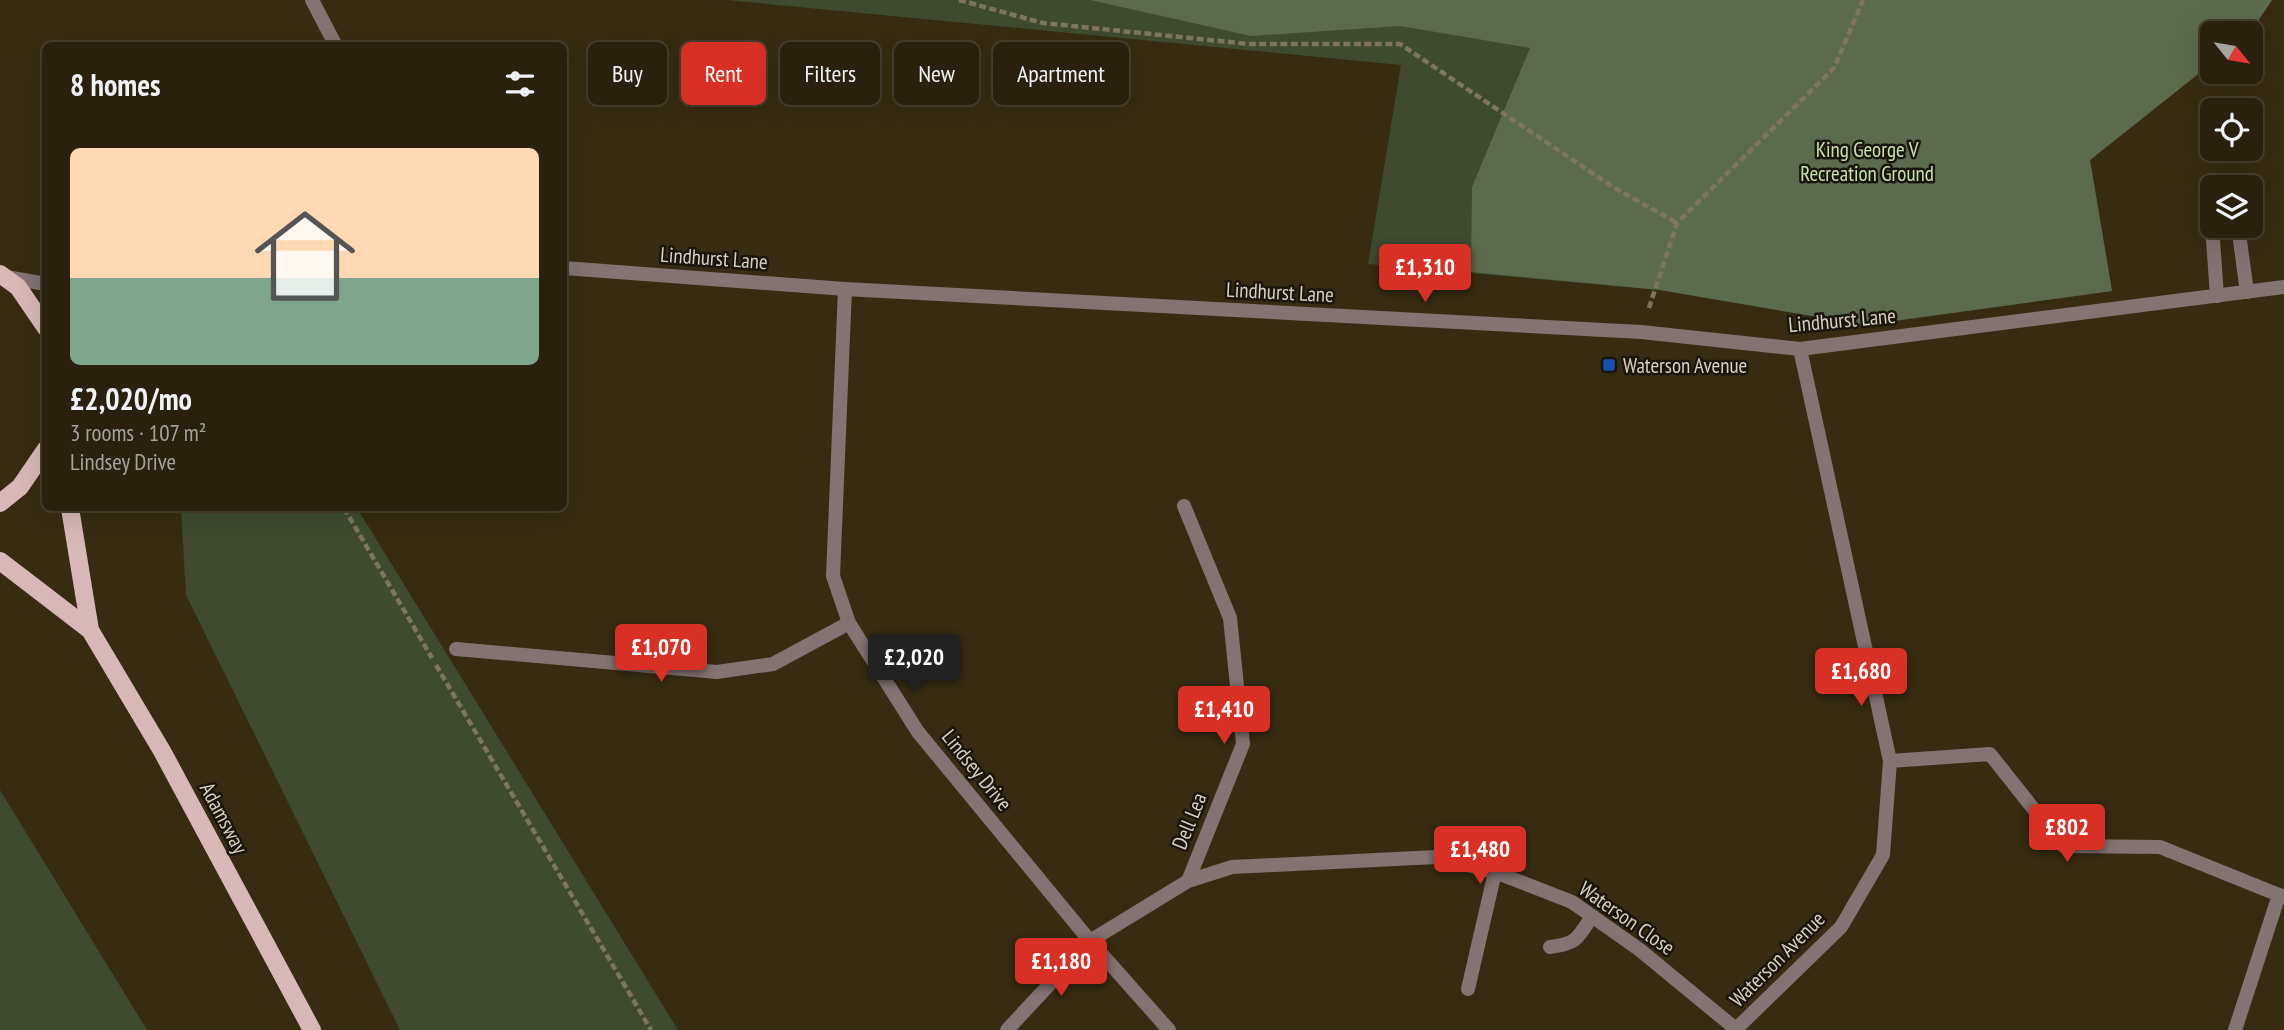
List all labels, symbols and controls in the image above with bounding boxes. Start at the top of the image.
north arrow [2200,21,2263,84]
map controls [2200,21,2263,238]
chip: Buy [588,42,667,105]
chip: Rent [681,42,766,105]
chip: Filters [780,42,880,105]
chip: New [894,42,979,105]
chip: Apartment [993,42,1129,105]
text: 8 homes [70,65,161,104]
icon: filters [501,65,539,103]
button: locate [2200,98,2263,161]
park label: King George V Recreation Ground [1800,136,1934,187]
button: layers [2200,175,2263,238]
icon: home [242,193,368,319]
street label: Lindhurst Lane [659,241,769,275]
pin: £1,310 [1368,244,1482,304]
text: £1,310 [1395,252,1455,281]
street label: Lindhurst Lane [1226,276,1334,308]
street label: Lindhurst Lane [1787,302,1897,338]
place label: Waterson Avenue [1623,352,1747,379]
marker: Waterson Avenue [1601,357,1617,373]
text: £2,020/mo [70,379,192,418]
text: 3 rooms · 107 m² [70,418,206,447]
text: Lindsey Drive [70,447,176,476]
pin: £1,070 [604,624,718,684]
text: £1,070 [631,632,691,661]
pin: £2,020 [857,634,971,694]
text: £2,020 [884,642,944,671]
pin: £1,680 [1804,648,1918,708]
text: £1,680 [1831,656,1891,685]
pin: £1,410 [1167,686,1281,746]
text: £1,410 [1194,694,1254,723]
street label: Lindsey Drive [936,724,1018,816]
street label: Adamsway [194,778,254,858]
street label: Dell Lea [1165,789,1213,853]
pin: £802 [2026,804,2108,864]
text: £802 [2045,812,2089,841]
pin: £1,480 [1423,826,1537,886]
text: £1,480 [1450,834,1510,863]
street label: Waterson Close [1574,875,1680,961]
street label: Waterson Avenue [1724,906,1830,1012]
pin: £1,180 [1004,939,1118,998]
text: £1,180 [1031,946,1091,975]

